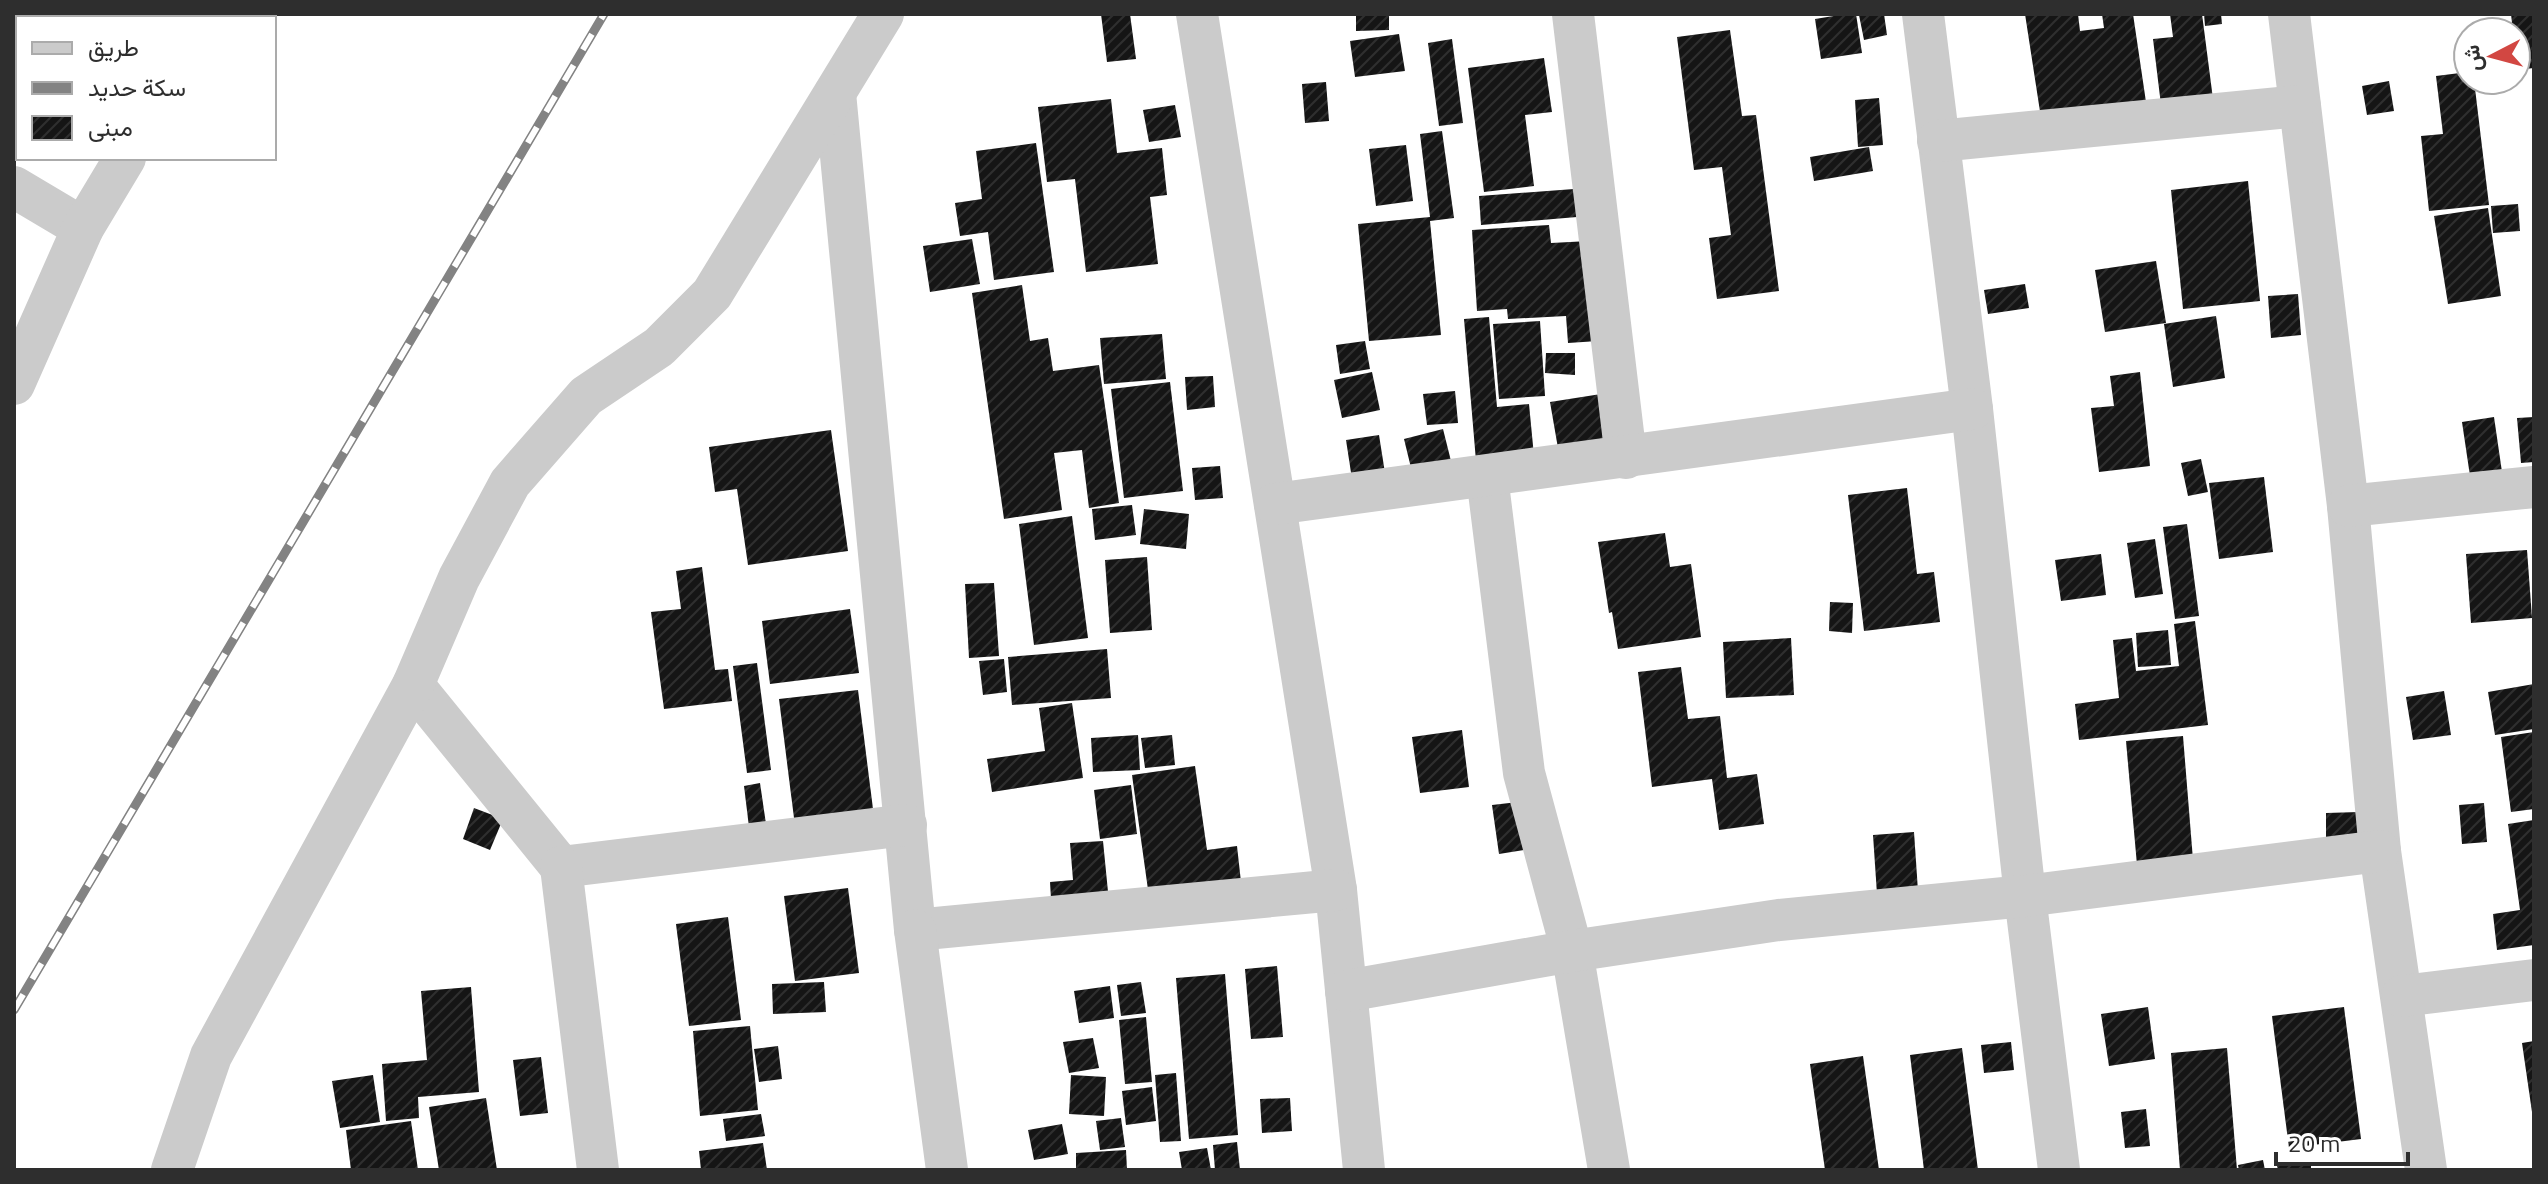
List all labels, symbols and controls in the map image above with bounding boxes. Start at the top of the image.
legend [16,16,276,160]
north arrow [2452,16,2532,96]
text: طريق [88,29,139,65]
text: ش [2454,43,2490,73]
text: سكة حديد [88,69,186,105]
text: مبنى [88,109,133,145]
scale bar [2276,1116,2408,1166]
text: 20 m [2288,1125,2340,1161]

